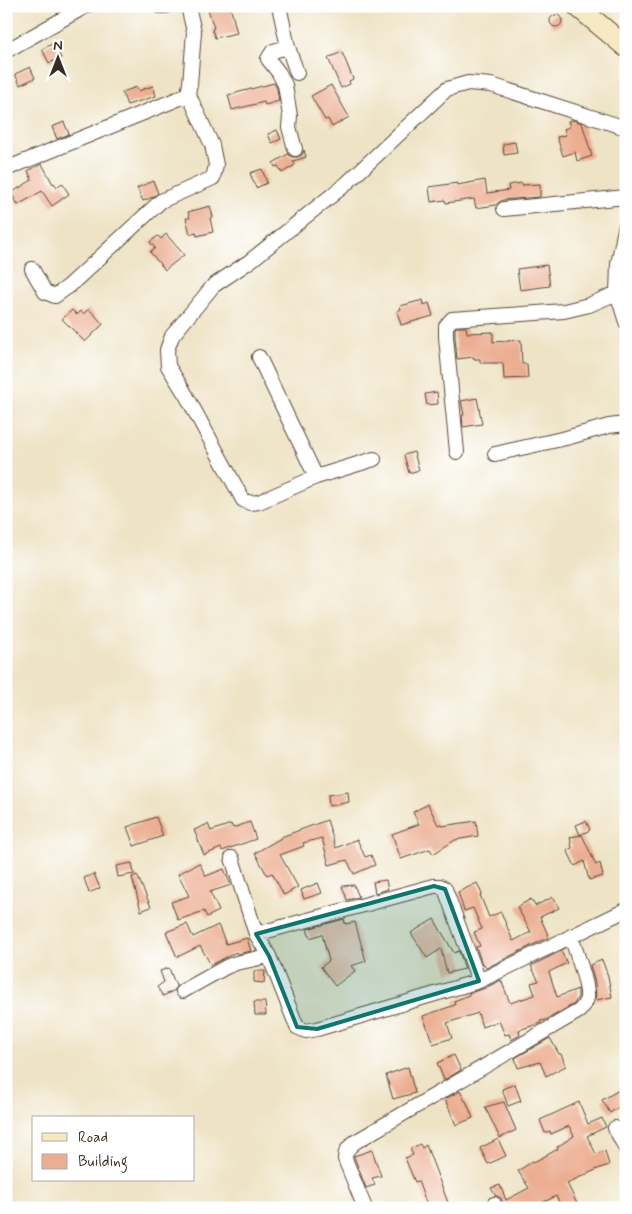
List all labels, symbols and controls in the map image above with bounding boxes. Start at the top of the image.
north arrow [32,32,82,82]
text: N [53,37,63,55]
legend [32,1116,195,1182]
text: Road [78,1128,108,1148]
text: Building [78,1152,128,1173]

